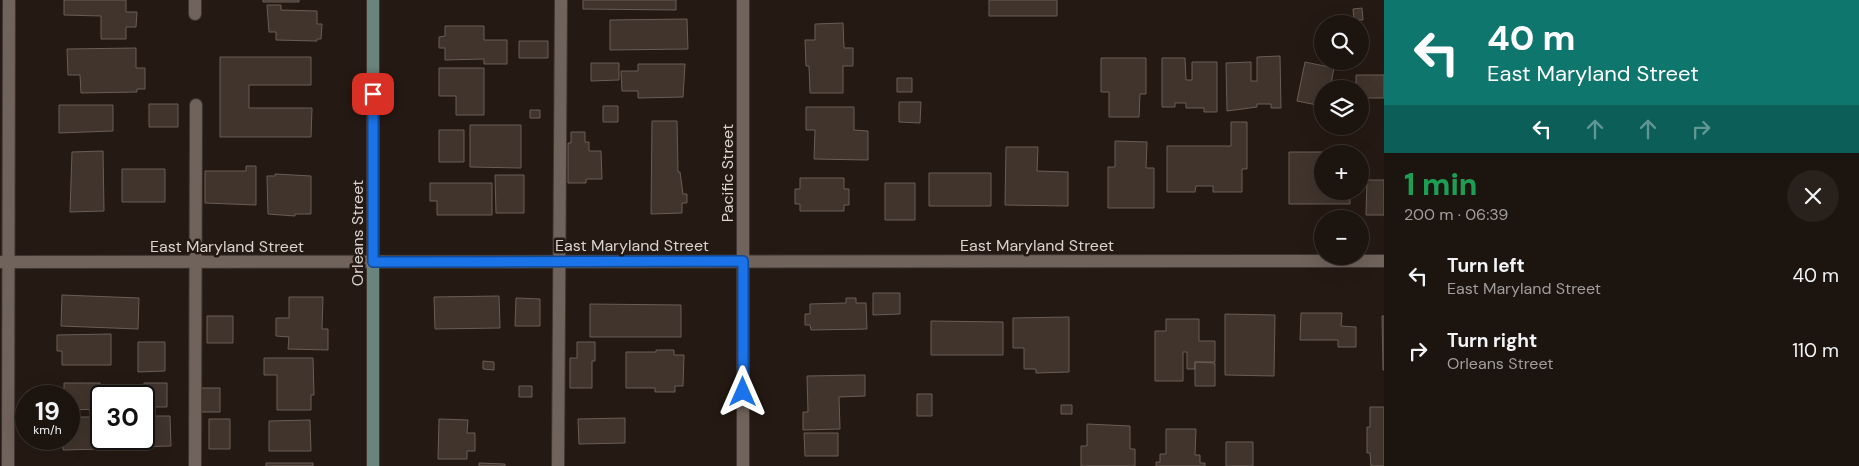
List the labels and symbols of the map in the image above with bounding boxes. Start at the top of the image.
pin [352,73,394,115]
street label: Pacific Street [717,124,738,222]
street label: Orleans Street [347,180,368,286]
street label: East Maryland Street [555,235,709,256]
street label: East Maryland Street [960,235,1114,256]
street label: East Maryland Street [150,236,304,257]
position arrow [716,365,768,417]
speed limit sign: 30 [90,385,155,450]

